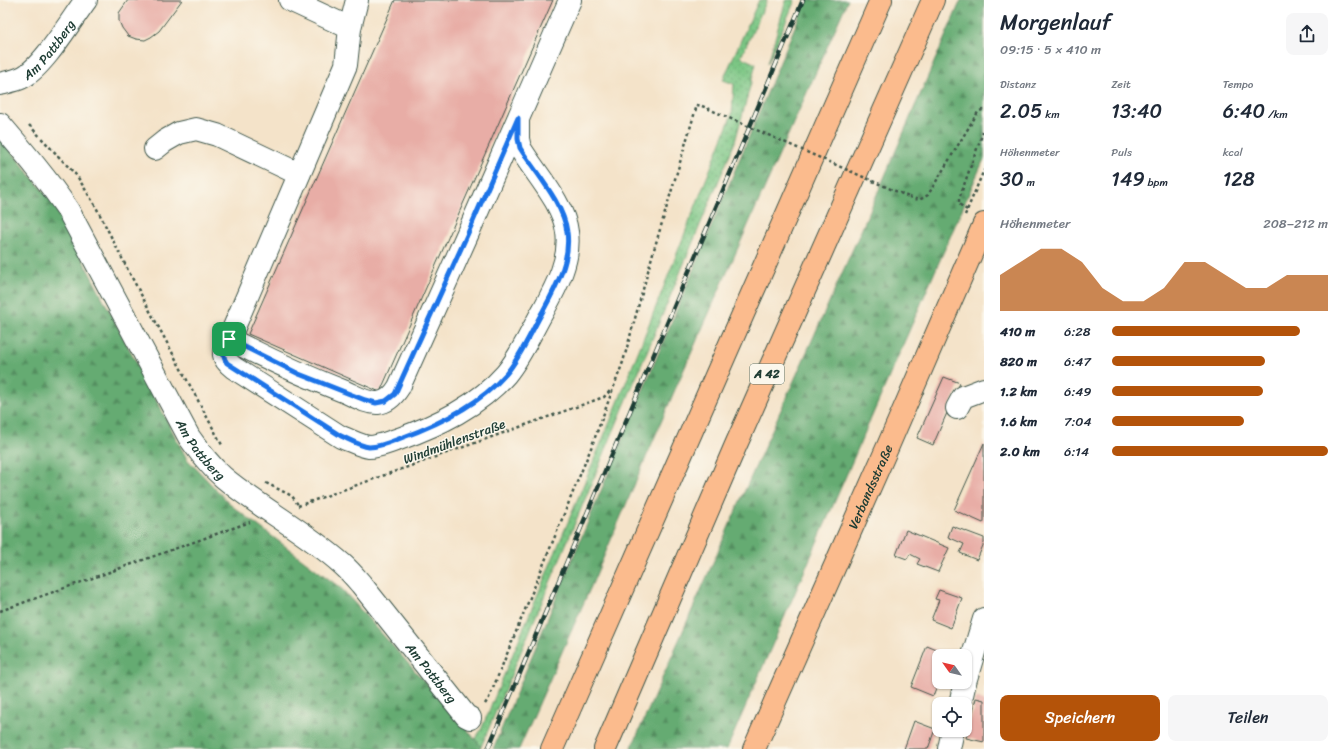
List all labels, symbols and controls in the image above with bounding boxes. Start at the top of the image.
text: Morgenlauf [1000,3,1111,42]
button: share [1286,13,1328,55]
street label: Am Pattberg [17,14,81,87]
text: 09:15 · 5 × 410 m [1000,38,1101,61]
text: Distanz [1000,75,1036,94]
text: Zeit [1111,75,1131,94]
text: Tempo [1223,75,1253,94]
text: 2.05 [1000,94,1042,129]
text: 13:40 [1111,94,1162,129]
text: 6:40 [1223,94,1265,129]
text: km [1042,105,1060,124]
text: /km [1265,105,1288,124]
text: Höhenmeter [1000,143,1059,162]
text: Puls [1111,143,1132,162]
text: kcal [1223,143,1243,162]
text: 30 [1000,162,1024,197]
text: 149 [1111,162,1145,197]
text: 128 [1223,162,1255,197]
text: m [1024,173,1035,192]
text: bpm [1145,173,1168,192]
text: Höhenmeter [1000,212,1070,235]
text: 208–212 m [1263,212,1328,235]
text: 410 m [1000,320,1035,343]
text: 6:28 [1064,320,1091,343]
pin [212,322,246,356]
icon: arrive [218,328,240,350]
text: 820 m [1000,350,1037,373]
text: 6:47 [1064,350,1091,373]
road number: A 42 [750,364,784,384]
text: 1.2 km [1000,380,1037,403]
text: 6:49 [1064,380,1091,403]
text: 1.6 km [1000,410,1037,433]
text: 7:04 [1064,410,1092,433]
street label: Windmühlenstraße [400,412,509,471]
street label: Am Pattberg [169,414,231,487]
street label: Verbandsstraße [842,440,900,533]
text: 2.0 km [1000,440,1040,463]
text: 6:14 [1064,440,1089,463]
street label: Am Pattberg [399,637,463,709]
north arrow [932,649,972,689]
map controls [932,649,972,737]
button: Speichern [1000,695,1160,741]
button: Teilen [1168,695,1328,741]
button: locate [932,697,972,737]

